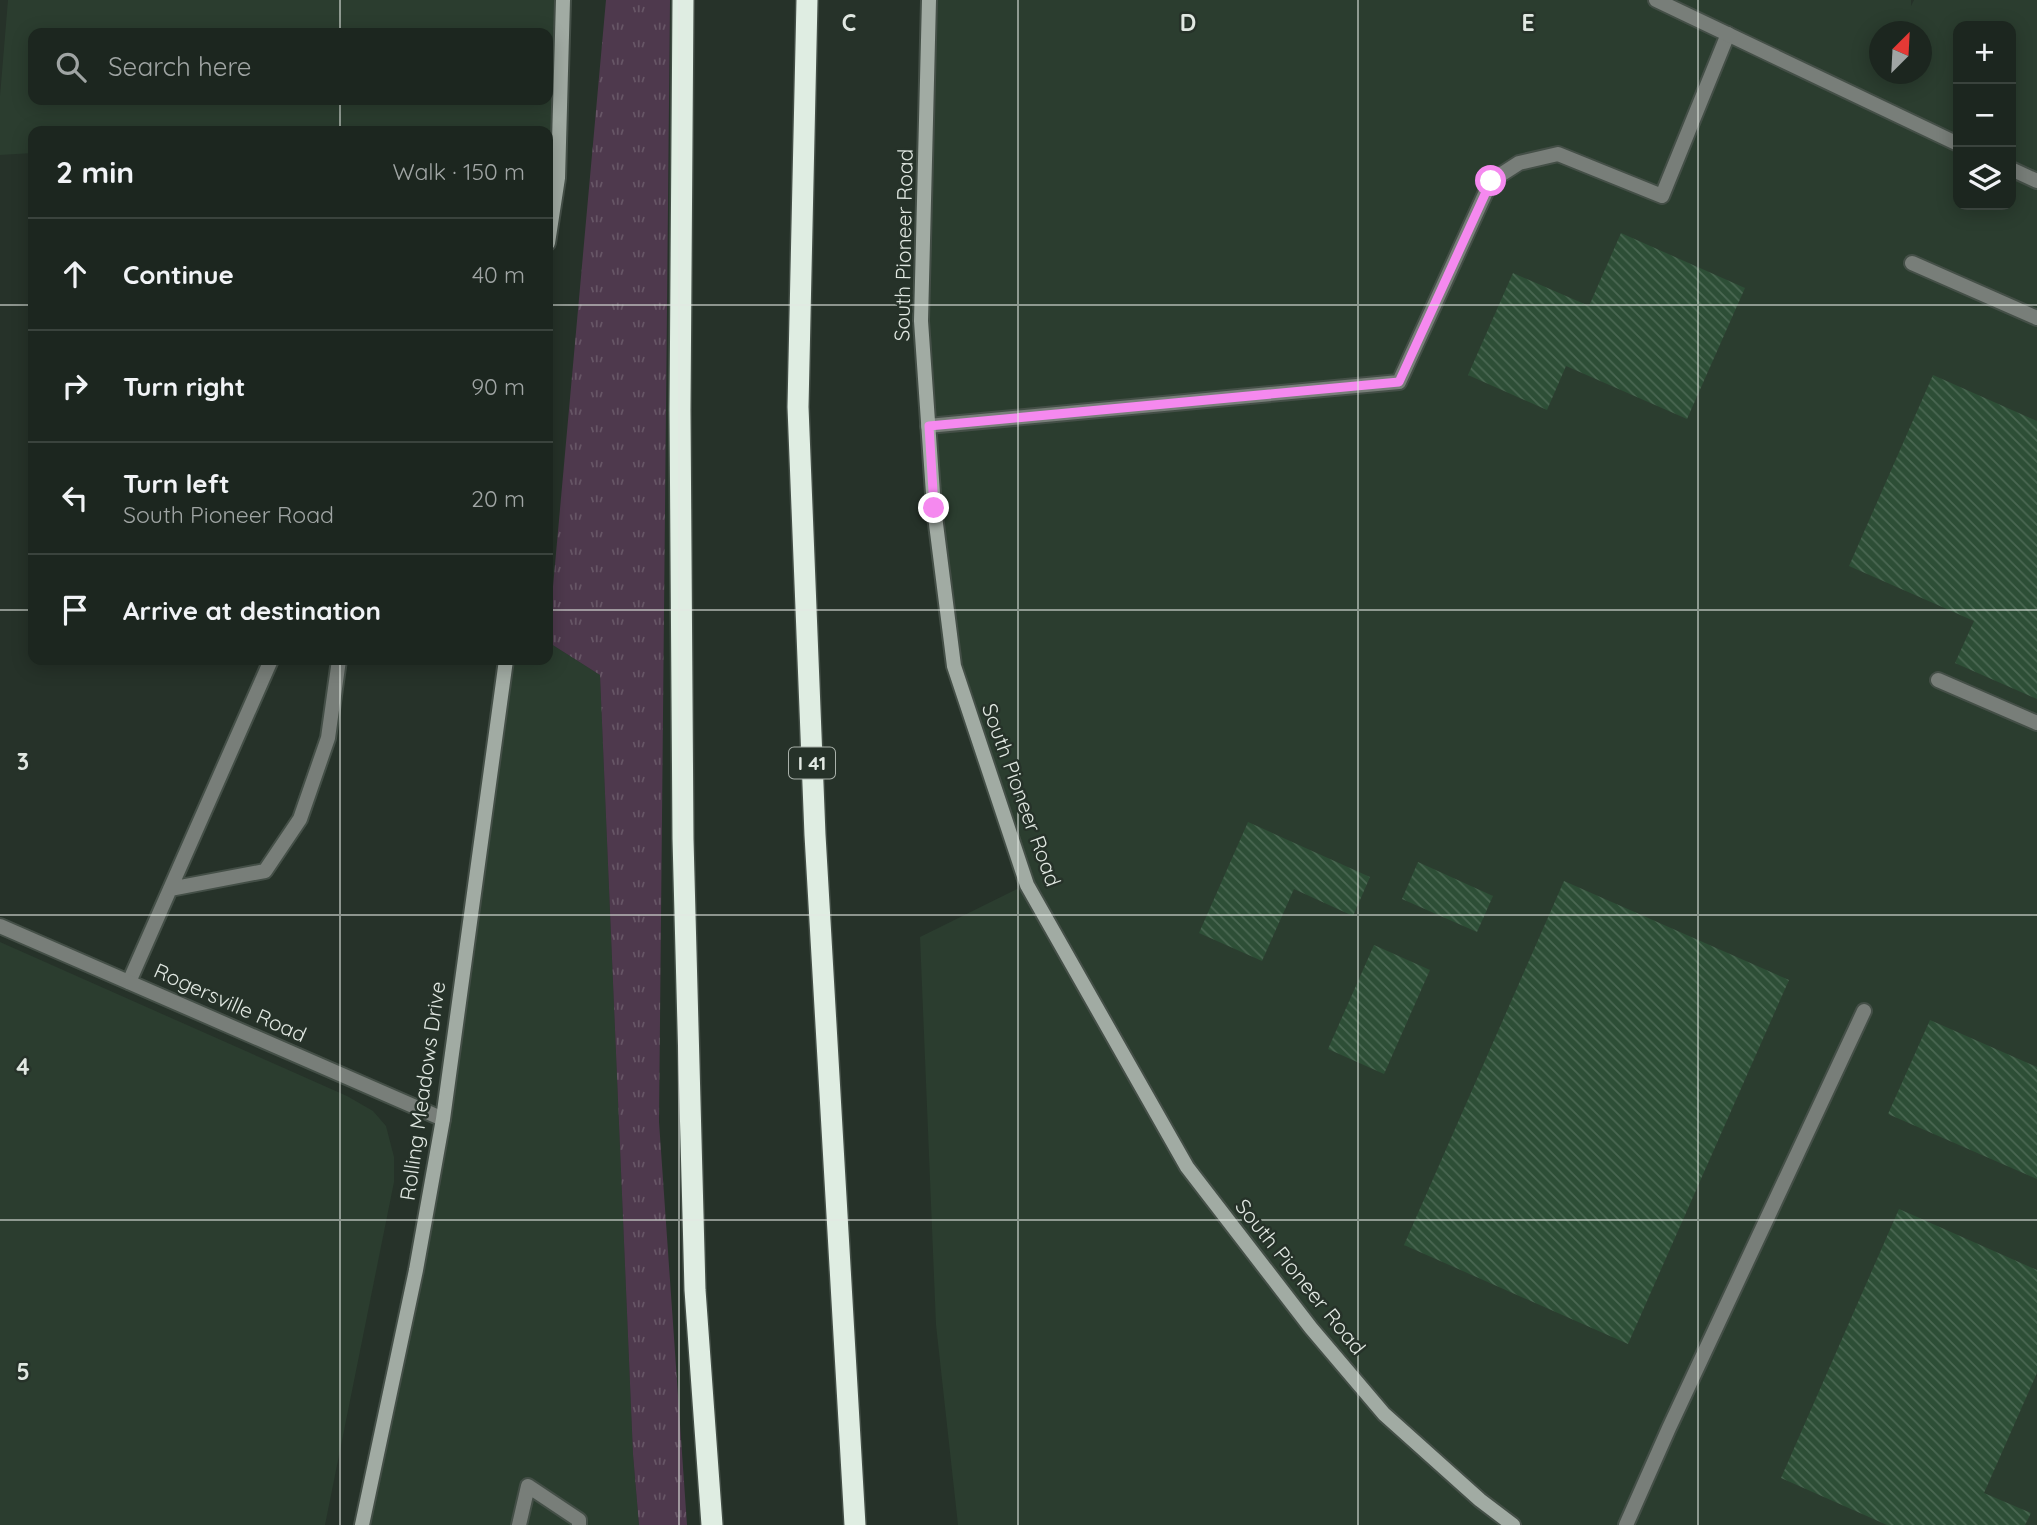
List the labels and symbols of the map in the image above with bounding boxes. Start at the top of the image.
text: C [842,8,856,37]
text: D [1180,8,1196,37]
text: E [1521,8,1535,37]
north arrow [1869,21,1932,84]
street label: South Pioneer Road [888,148,918,342]
route start [1475,165,1506,196]
route end [918,492,949,523]
street label: South Pioneer Road [977,700,1067,890]
text: 3 [17,747,29,776]
road number: I 41 [789,748,835,778]
street label: Rogersville Road [150,957,311,1047]
street label: Rolling Meadows Drive [394,980,450,1202]
text: 4 [16,1052,30,1081]
street label: South Pioneer Road [1230,1193,1372,1359]
text: 5 [16,1357,30,1386]

